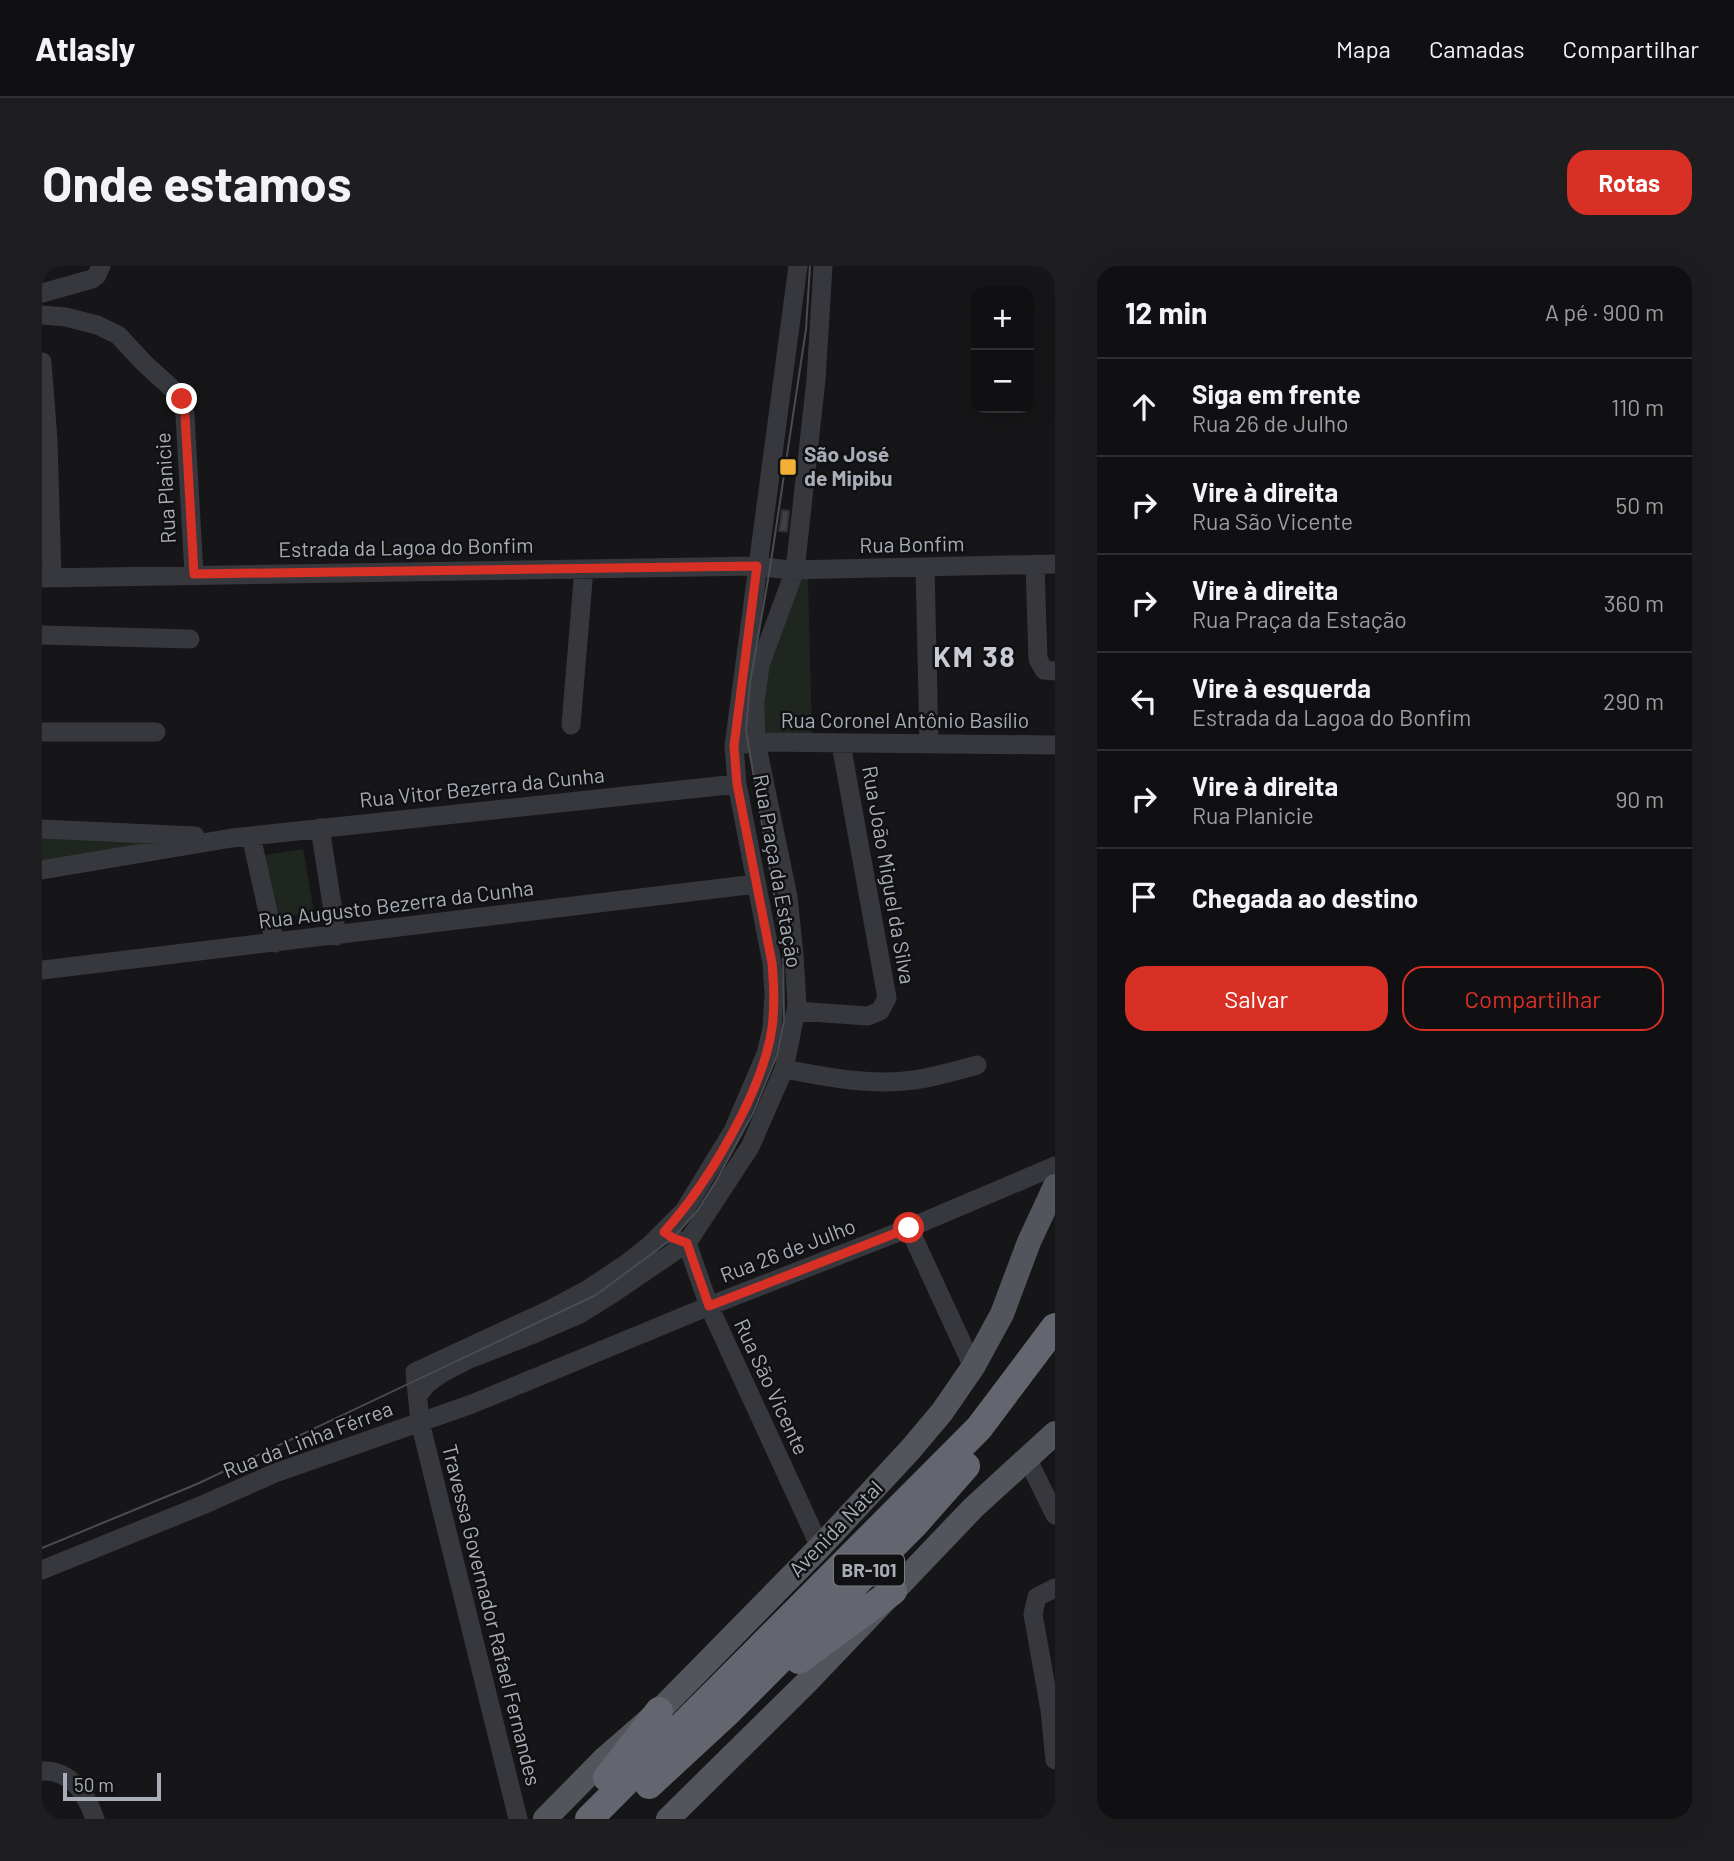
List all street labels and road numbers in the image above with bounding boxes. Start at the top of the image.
street label: Rua Planicie [149,432,180,544]
street label: Rua Bonfim [859,530,965,557]
street label: Estrada da Lagoa do Bonfim [278,532,534,561]
street label: Rua Coronel Antônio Basílio [781,707,1029,732]
street label: Rua Vitor Bezerra da Cunha [358,761,606,812]
street label: Rua João Miguel da Silva [858,764,921,986]
street label: Rua Praça da Estação [749,772,808,969]
street label: Rua Augusto Bezerra da Cunha [257,874,535,933]
street label: Rua 26 de Julho [716,1212,859,1287]
street label: Rua São Vicente [730,1314,815,1458]
street label: Rua da Linha Férrea [219,1395,396,1482]
street label: Travessa Governador Rafael Fernandes [438,1441,547,1788]
street label: Avenida Natal [783,1475,887,1581]
road number: BR-101 [834,1554,904,1586]

